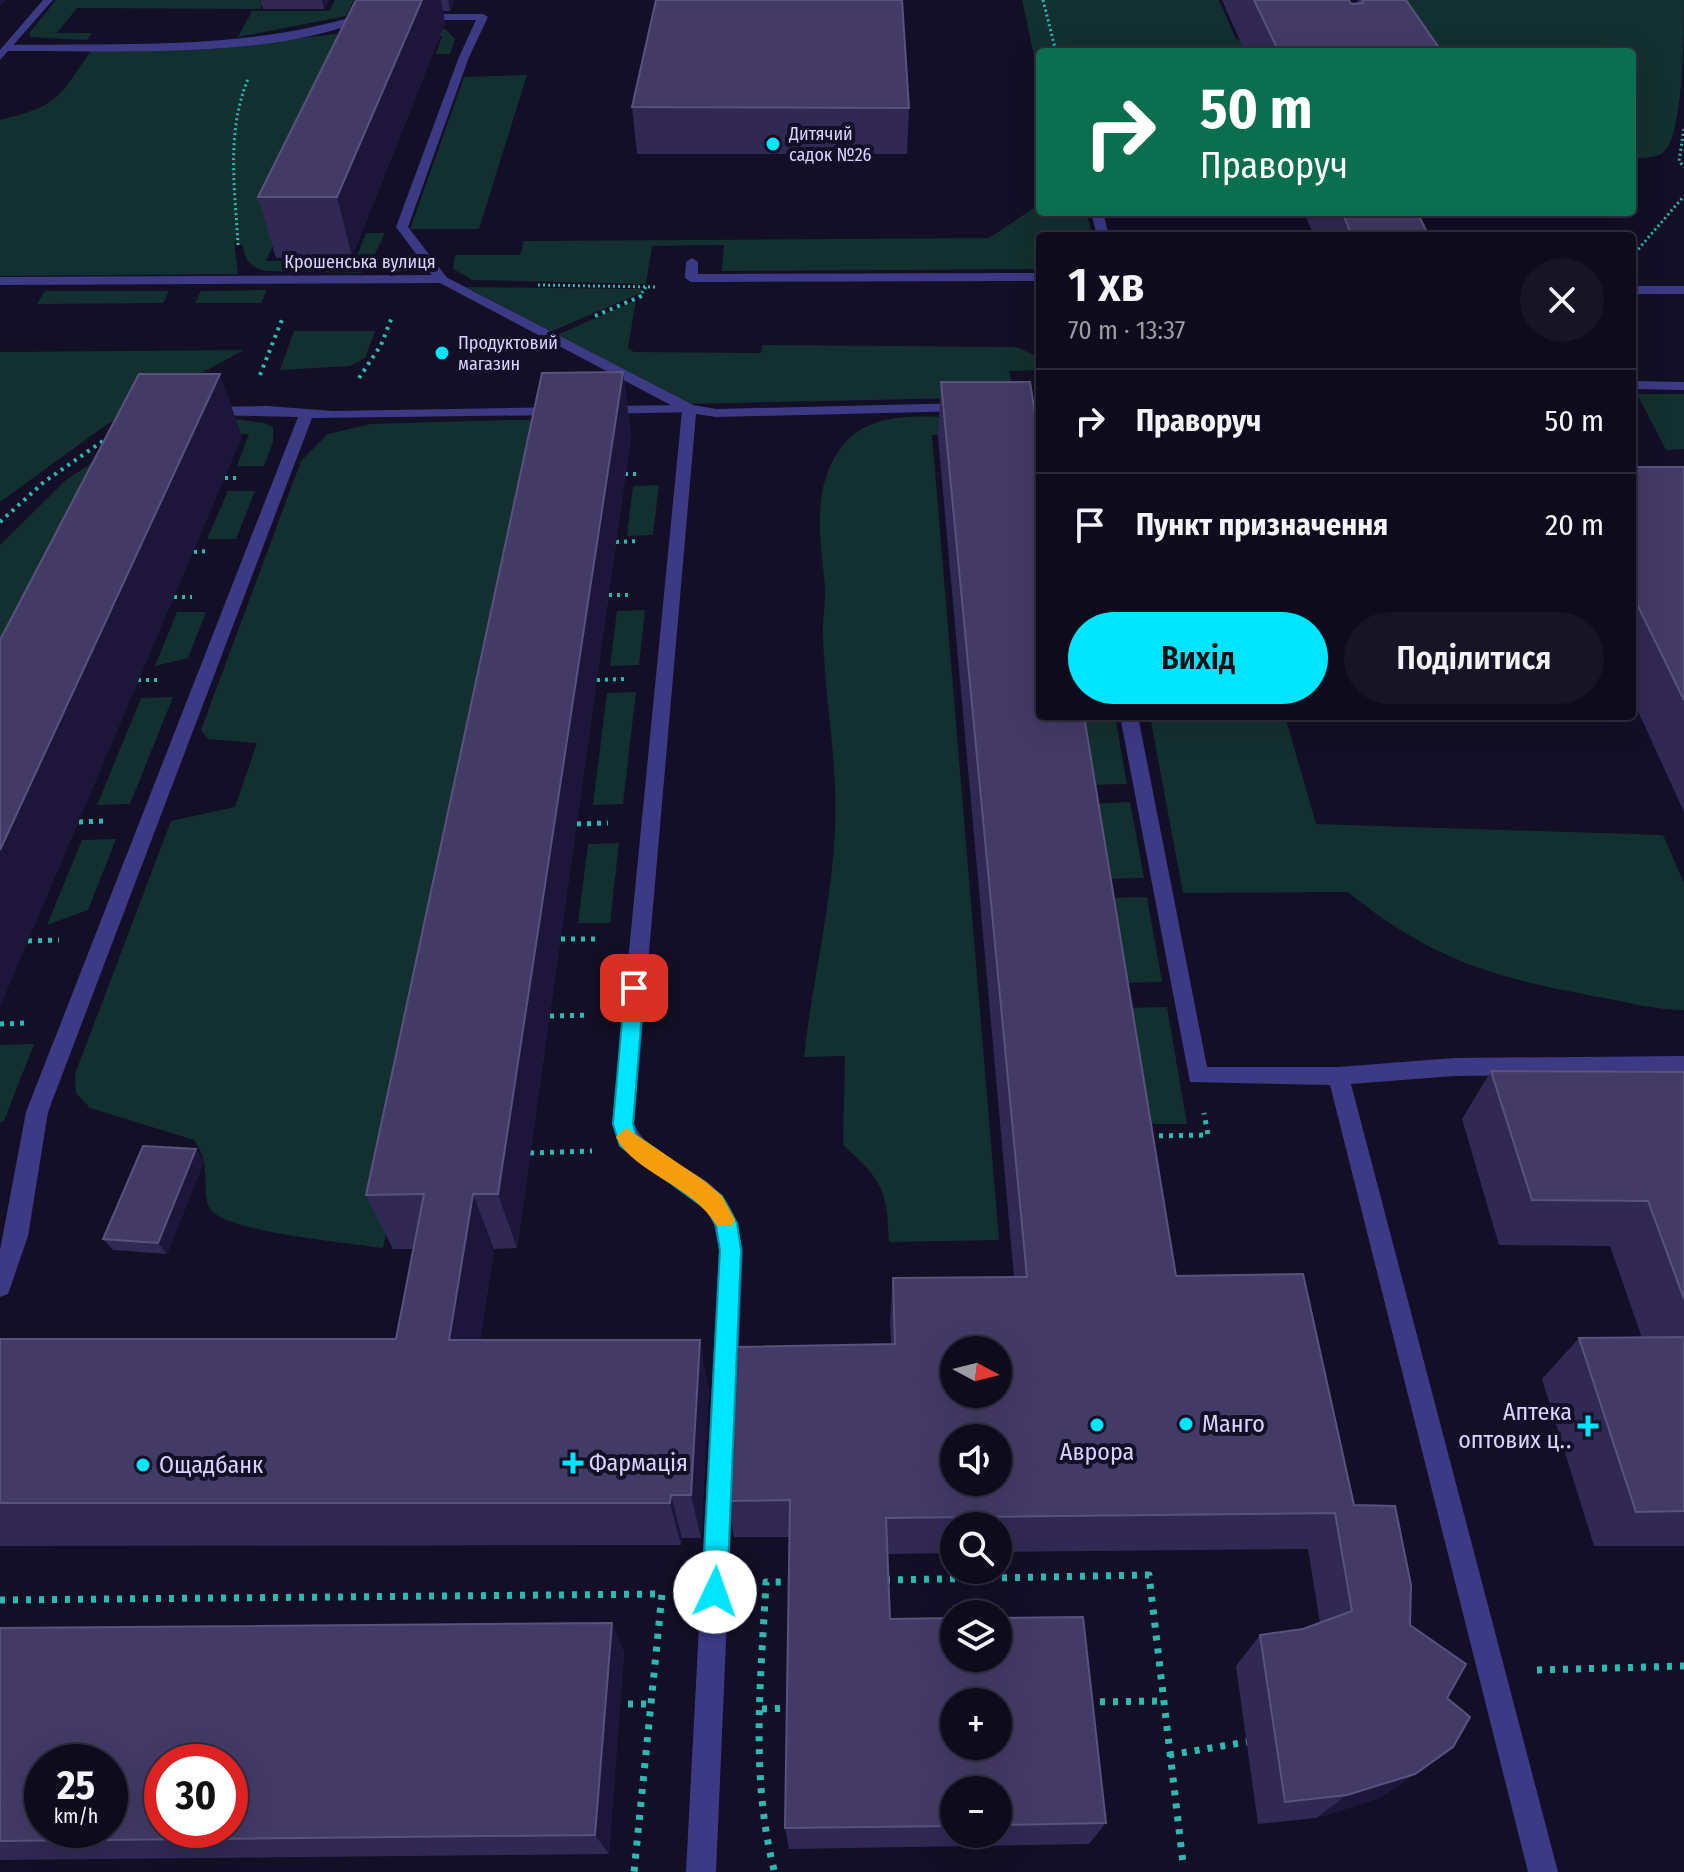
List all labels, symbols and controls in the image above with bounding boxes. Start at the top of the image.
text: 50 m [1200,76,1312,143]
icon: right [1068,80,1172,184]
place label: Дитячий садок №26 [788,123,872,166]
marker: Дитячий садок №26 [764,135,782,153]
text: Праворуч [1200,144,1348,188]
street label: Крошенська вулиця [284,251,436,273]
text: 1 хв [1068,256,1145,314]
button: close [1520,258,1604,342]
text: 70 m · 13:37 [1068,315,1185,346]
place label: Продуктовий магазин [458,332,558,375]
marker: Продуктовий магазин [433,344,451,362]
icon: right [1068,399,1112,443]
text: Праворуч [1136,403,1261,439]
text: 50 m [1544,403,1604,439]
icon: arrive [1068,503,1112,547]
text: Пункт призначення [1136,507,1388,543]
text: 20 m [1545,507,1604,543]
button: Вихід [1068,612,1328,704]
button: Поділитися [1344,612,1604,704]
pin [600,954,668,1022]
icon: arrive [612,966,656,1010]
north arrow [940,1336,1012,1408]
map controls [940,1336,1012,1848]
place label: Аптека оптових ц‥ [1458,1398,1572,1454]
place label: Манго [1202,1410,1265,1438]
marker: Манго [1177,1415,1195,1433]
marker: Аврора [1088,1416,1106,1434]
marker: Аптека оптових ц‥ [1579,1417,1597,1435]
button: sound [940,1424,1012,1496]
place label: Аврора [1060,1438,1134,1466]
place label: Фармація [589,1449,688,1477]
place label: Ощадбанк [159,1451,264,1479]
marker: Фармація [564,1454,582,1472]
marker: Ощадбанк [134,1456,152,1474]
button: search [940,1512,1012,1584]
position arrow [673,1550,757,1634]
button: layers [940,1600,1012,1672]
button: + [940,1688,1012,1760]
speed limit sign: 30 [144,1744,248,1848]
text: 25 [57,1762,95,1810]
button: − [940,1776,1012,1848]
text: km/h [54,1804,98,1828]

